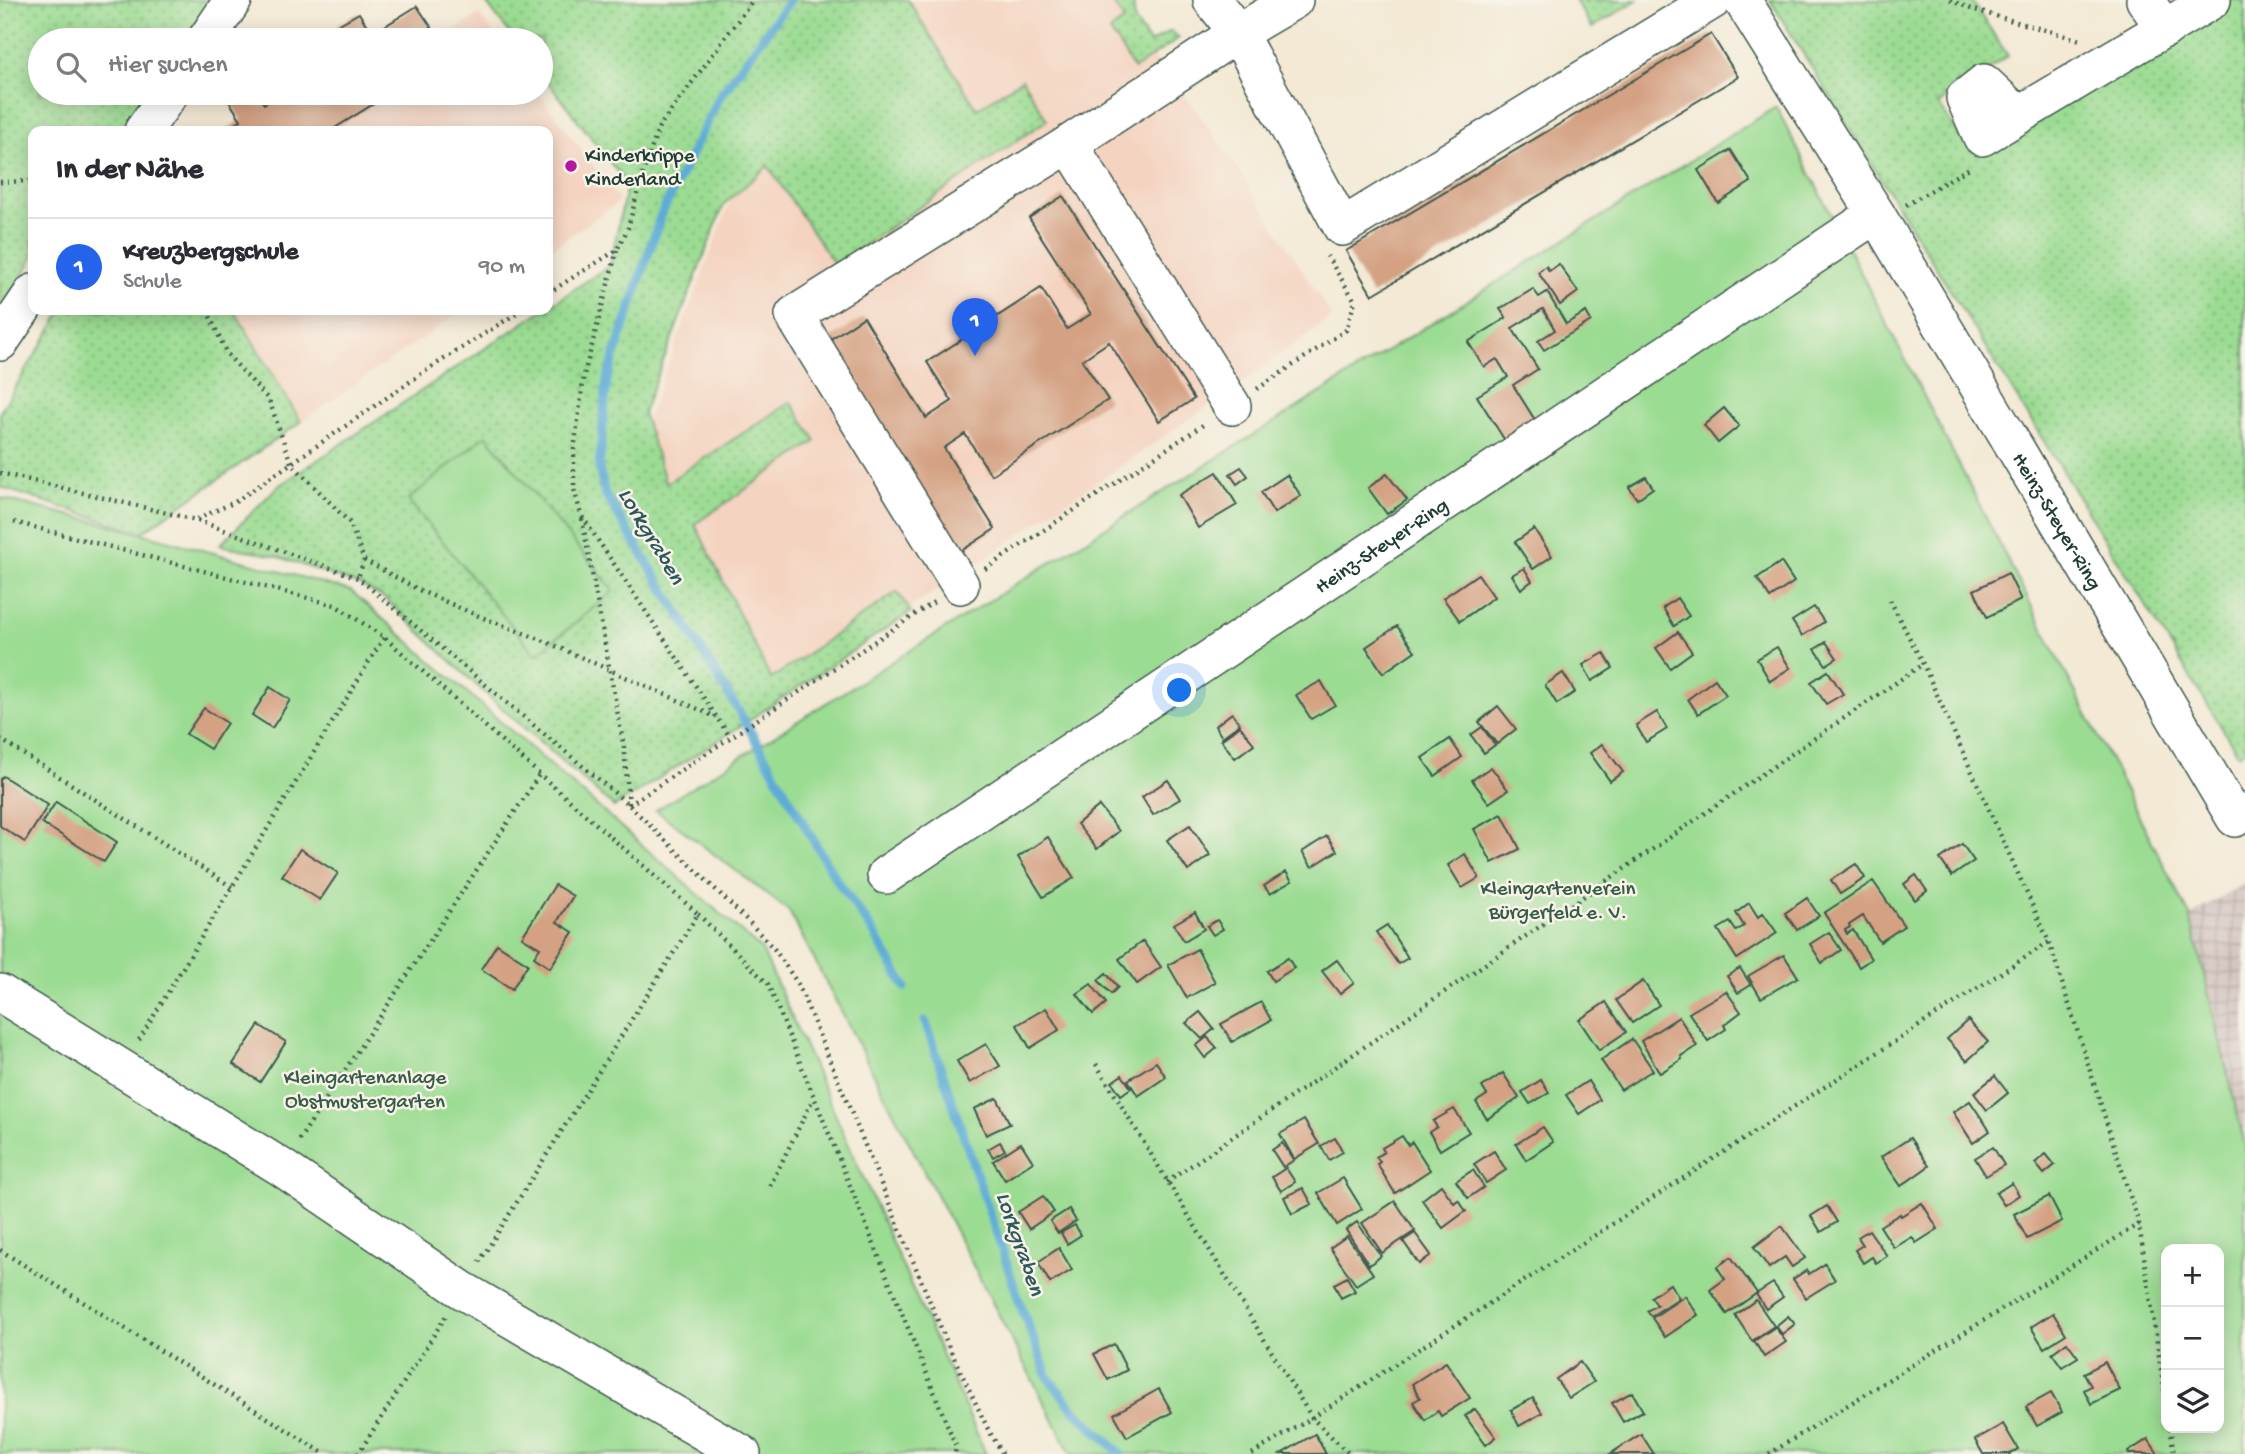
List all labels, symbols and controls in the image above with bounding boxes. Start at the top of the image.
search box [28,28,553,105]
icon: search [52,48,90,86]
text: Hier suchen [108,51,228,82]
place label: Kinderkrippe Kinderland [585,145,696,194]
text: In der Nähe [56,154,203,189]
marker: Kinderkrippe Kinderland [563,158,579,174]
text: Kreuzbergschule [123,238,298,269]
text: 1 [74,254,84,281]
text: 90 m [479,254,525,281]
text: Schule [123,269,182,296]
pin: 1 [952,298,998,356]
street label: Heinz-Steyer-Ring [2005,449,2106,595]
water label: Lorkgraben [611,484,690,591]
street label: Heinz-Steyer-Ring [1311,494,1454,601]
your location [1162,673,1196,707]
park label: Kleingartenverein Bürgerfeld e. V. [1481,878,1635,927]
park label: Kleingartenanlage Obstmustergarten [284,1067,447,1116]
water label: Lorkgraben [988,1189,1049,1300]
map controls [2161,1244,2224,1433]
button: + [2161,1244,2224,1307]
button: − [2161,1307,2224,1370]
button: layers [2161,1370,2224,1433]

